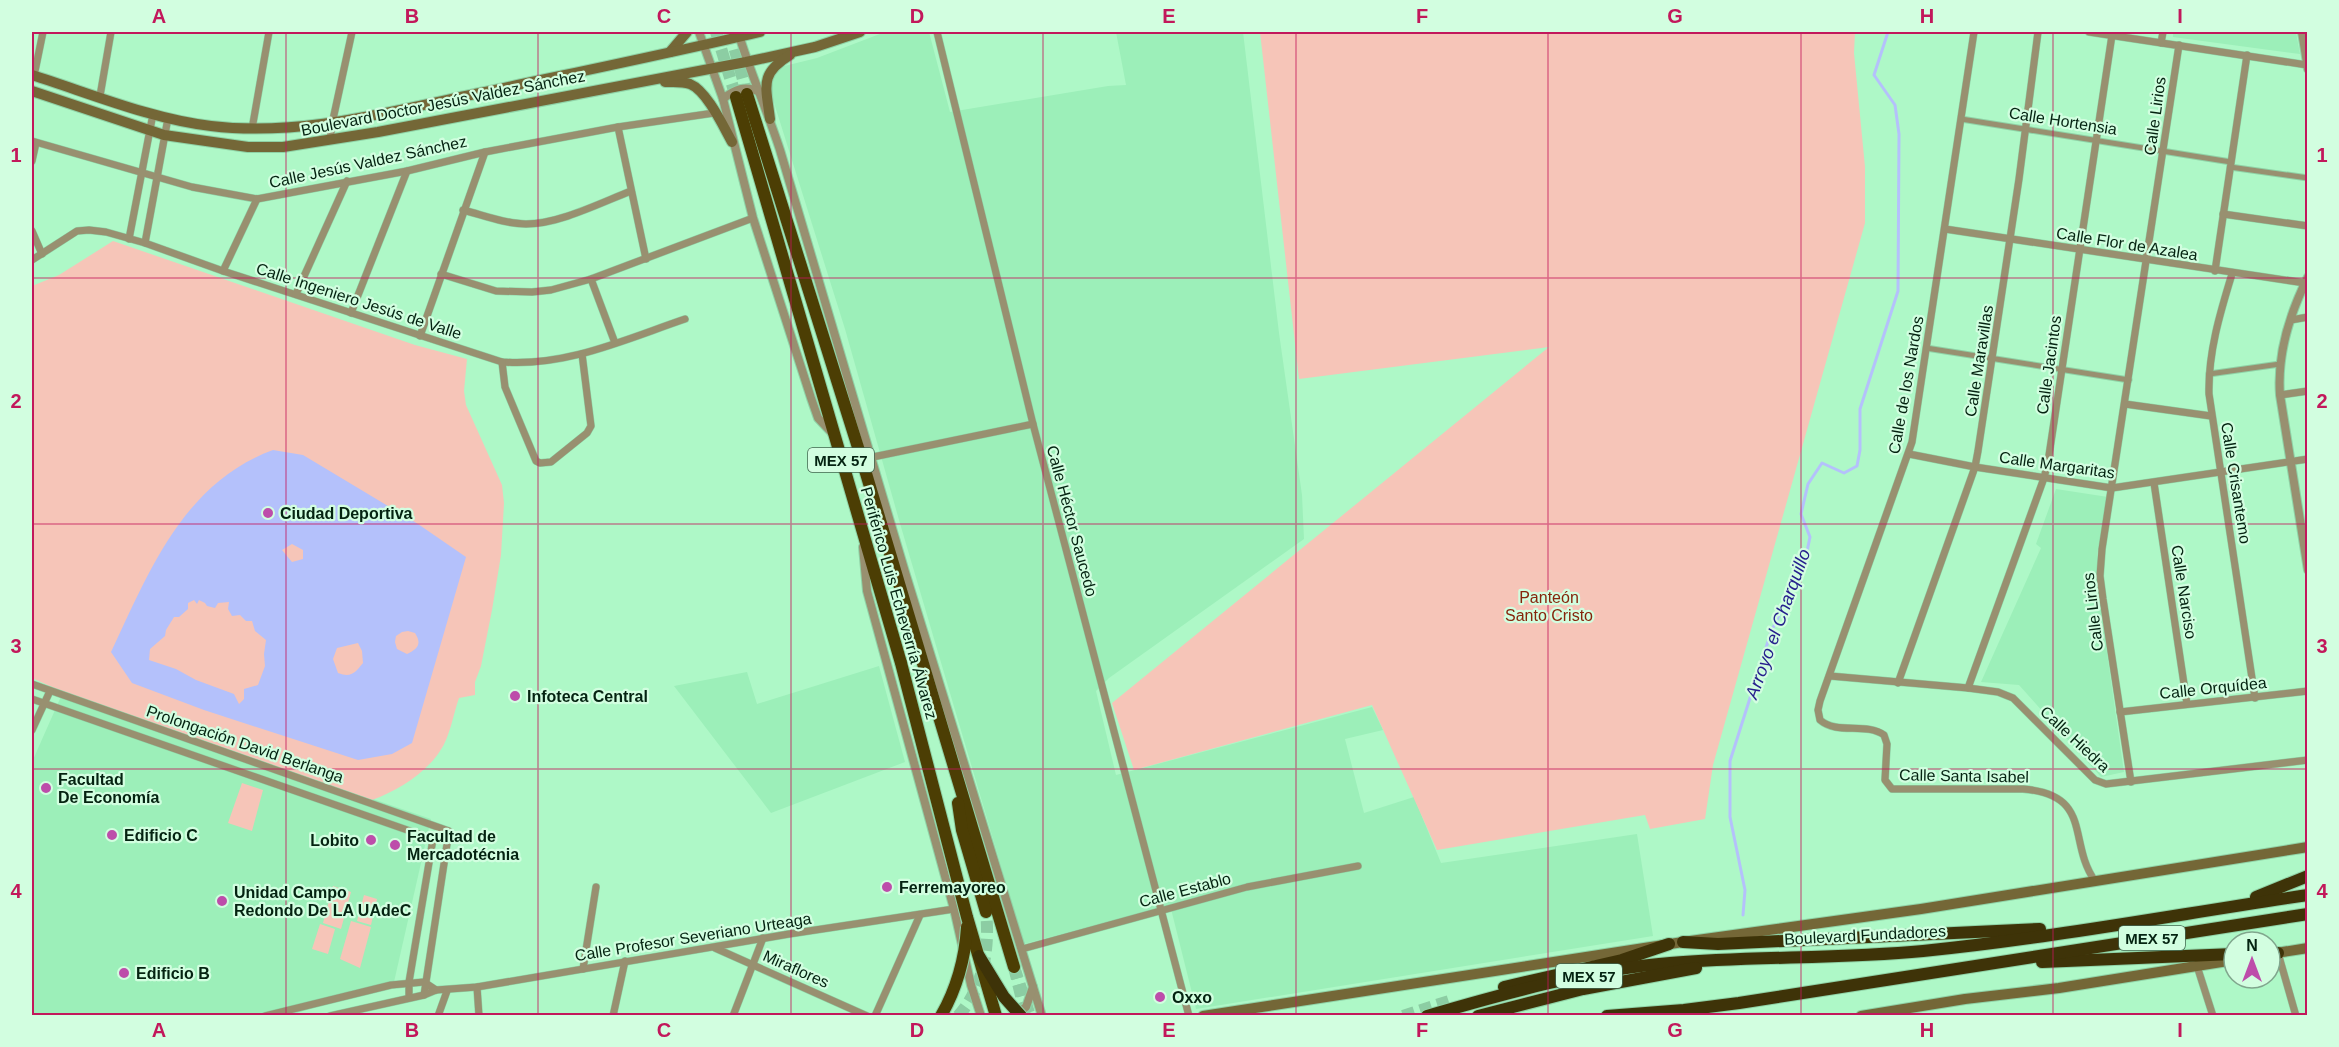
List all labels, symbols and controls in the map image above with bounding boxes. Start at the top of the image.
text: A [152,5,166,27]
text: B [405,5,419,27]
text: C [657,5,671,27]
text: D [910,5,924,27]
text: E [1162,5,1176,27]
text: F [1416,5,1428,27]
text: G [1667,5,1683,27]
text: H [1920,5,1934,27]
text: I [2177,5,2183,27]
street label: Boulevard Doctor Jesús Valdez Sánchez [300,67,586,139]
street label: Calle Lirios [2141,76,2169,156]
street label: Calle Hortensia [2008,104,2118,138]
street label: Calle Jesús Valdez Sánchez [268,133,468,191]
text: 1 [10,144,22,166]
text: 1 [2316,144,2328,166]
street label: Calle Flor de Azalea [2055,224,2199,264]
street label: Calle Ingeniero Jesús de Valle [254,260,464,342]
street label: Calle Maravillas [1962,304,1996,418]
street label: Calle Jacintos [2034,314,2064,416]
street label: Calle de los Nardos [1886,315,1926,455]
text: 2 [10,390,22,412]
text: 2 [2316,390,2328,412]
street label: Calle Crisantemo [2218,421,2254,545]
street label: Calle Héctor Saucedo [1044,444,1100,598]
road number: MEX 57 [808,448,874,472]
street label: Calle Margaritas [1998,448,2116,482]
street label: Periférico Luis Echeverría Álvarez [858,485,941,721]
place label: Ciudad Deportiva [280,505,413,522]
marker: Ciudad Deportiva [261,506,275,520]
street label: Calle Narciso [2168,544,2200,640]
water label: Arroyo el Charquillo [1741,546,1814,703]
street label: Calle Lirios [2080,572,2106,652]
park label: Panteón Santo Cristo [1505,589,1593,624]
text: 3 [10,635,22,657]
text: 3 [2316,635,2328,657]
street label: Calle Orquídea [2159,674,2267,702]
place label: Infoteca Central [527,688,648,705]
marker: Infoteca Central [508,689,522,703]
street label: Prolongación David Berlanga [144,702,346,786]
street label: Calle Hiedra [2037,703,2113,775]
street label: Calle Santa Isabel [1899,766,2029,786]
place label: Facultad De Economía [58,771,159,806]
marker: Facultad De Economía [39,781,53,795]
place label: Edificio C [124,827,198,844]
marker: Edificio C [105,828,119,842]
place label: Facultad de Mercadotécnia [407,828,519,863]
place label: Lobito [310,832,359,849]
marker: Lobito [364,833,378,847]
marker: Facultad de Mercadotécnia [388,838,402,852]
street label: Calle Establo [1137,870,1233,910]
place label: Ferremayoreo [899,879,1006,896]
text: 4 [10,880,22,902]
marker: Ferremayoreo [880,880,894,894]
text: 4 [2316,880,2328,902]
place label: Unidad Campo Redondo De LA UAdeC [234,884,412,919]
marker: Unidad Campo Redondo De LA UAdeC [215,894,229,908]
street label: Calle Profesor Severiano Urteaga [574,910,813,964]
street label: Boulevard Fundadores [1784,922,1946,948]
road number: MEX 57 [2119,926,2185,950]
north arrow [2222,930,2282,990]
text: N [2246,937,2258,954]
street label: Miraflores [760,947,832,991]
road number: MEX 57 [1556,964,1622,988]
place label: Edificio B [136,965,210,982]
marker: Edificio B [117,966,131,980]
place label: Oxxo [1172,989,1212,1006]
marker: Oxxo [1153,990,1167,1004]
text: A [152,1019,166,1041]
text: B [405,1019,419,1041]
text: C [657,1019,671,1041]
text: D [910,1019,924,1041]
text: E [1162,1019,1176,1041]
text: F [1416,1019,1428,1041]
text: G [1667,1019,1683,1041]
text: H [1920,1019,1934,1041]
text: I [2177,1019,2183,1041]

